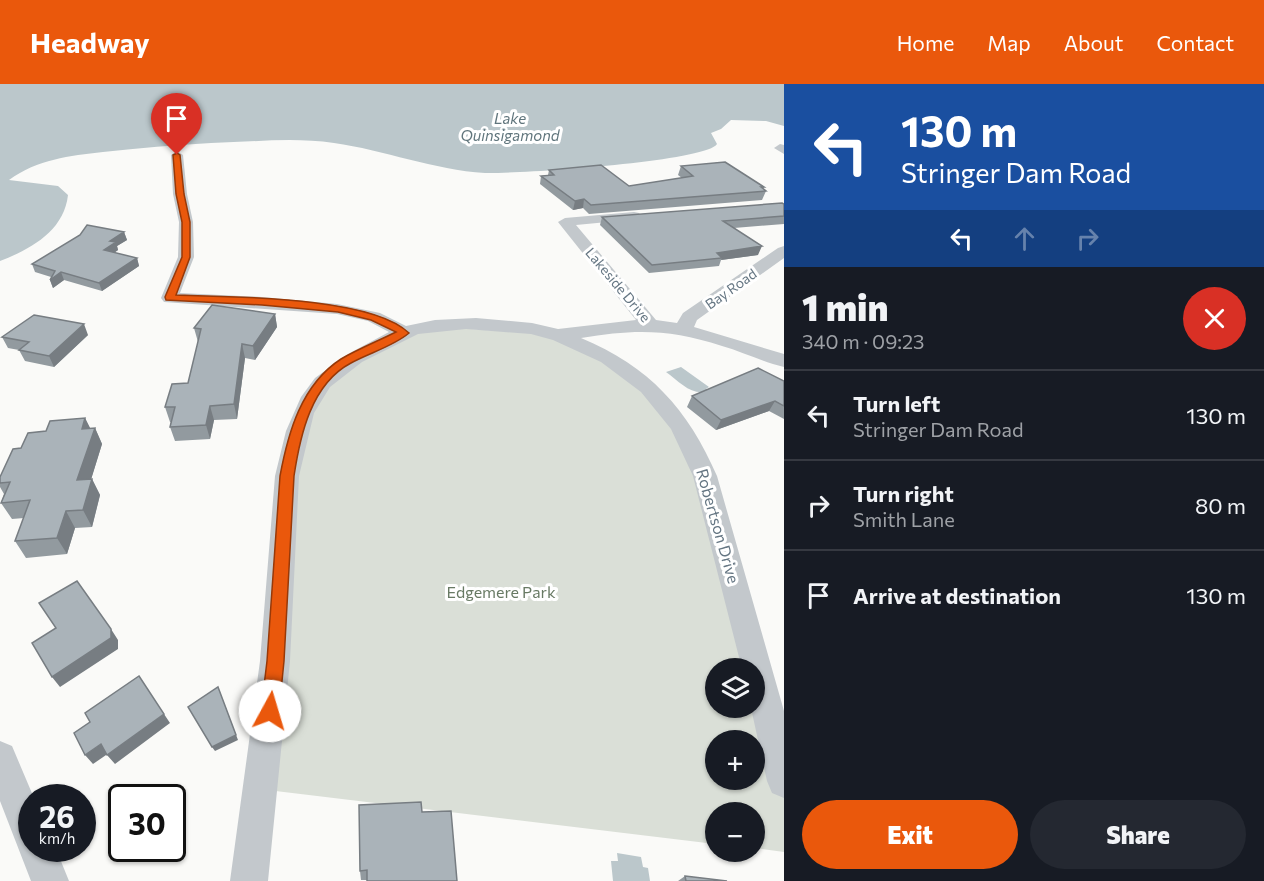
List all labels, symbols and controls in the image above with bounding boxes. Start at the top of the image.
text: Headway [30,25,150,59]
text: Home [897,30,954,55]
text: Map [987,30,1031,55]
text: About [1064,30,1123,55]
text: Contact [1156,30,1234,55]
pin [151,93,202,155]
icon: arrive [160,102,193,135]
text: 130 m [901,104,1017,156]
icon: left [802,108,880,186]
water label: Lake Quinsigamond [461,109,561,144]
text: Stringer Dam Road [901,156,1131,189]
icon: left [945,222,978,255]
icon: ahead [1008,222,1041,255]
icon: right [1071,222,1104,255]
street label: Lakeside Drive [582,244,654,325]
street label: Bay Road [702,265,760,312]
text: 1 min [802,284,888,328]
button: close [1183,287,1246,350]
text: 340 m · 09:23 [802,329,925,353]
text: Turn left [853,390,940,417]
icon: left [802,399,835,432]
text: 130 m [1186,402,1246,429]
text: Stringer Dam Road [853,417,1024,441]
street label: Robertson Drive [693,466,744,585]
text: Turn right [853,480,954,507]
icon: right [802,489,835,522]
text: 80 m [1195,492,1246,519]
text: Smith Lane [853,507,955,531]
icon: arrive [802,579,835,612]
park label: Edgemere Park [446,582,556,601]
text: Arrive at destination [853,582,1061,609]
text: 130 m [1186,582,1246,609]
map controls [705,658,765,862]
button: layers [705,658,765,718]
position arrow [238,679,302,743]
button: + [705,730,765,790]
speed limit sign: 30 [108,784,186,862]
text: 26 [39,797,75,834]
button: Exit [802,800,1018,869]
button: Share [1030,800,1246,869]
button: − [705,802,765,862]
text: km/h [39,829,75,847]

